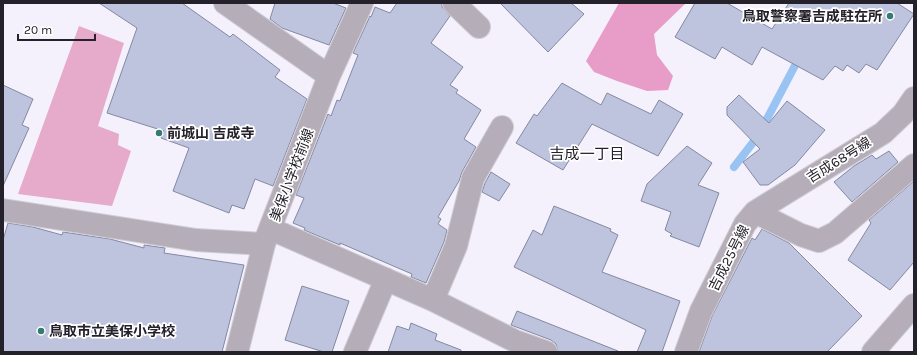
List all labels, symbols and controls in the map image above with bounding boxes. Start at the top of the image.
place label: 鳥取警察署吉成駐在所 [742,8,882,25]
marker: 鳥取警察署吉成駐在所 [885,11,895,21]
scale bar [18,16,95,42]
text: 20 m [24,23,52,37]
place label: 前城山 吉成寺 [167,125,255,142]
street label: 美保小学校前線 [267,126,317,224]
marker: 前城山 吉成寺 [154,128,164,138]
street label: 吉成68号線 [804,134,874,186]
district label: 吉成一丁目 [549,145,625,163]
street label: 吉成25号線 [705,222,753,294]
place label: 鳥取市立美保小学校 [49,323,175,340]
marker: 鳥取市立美保小学校 [36,326,46,336]

